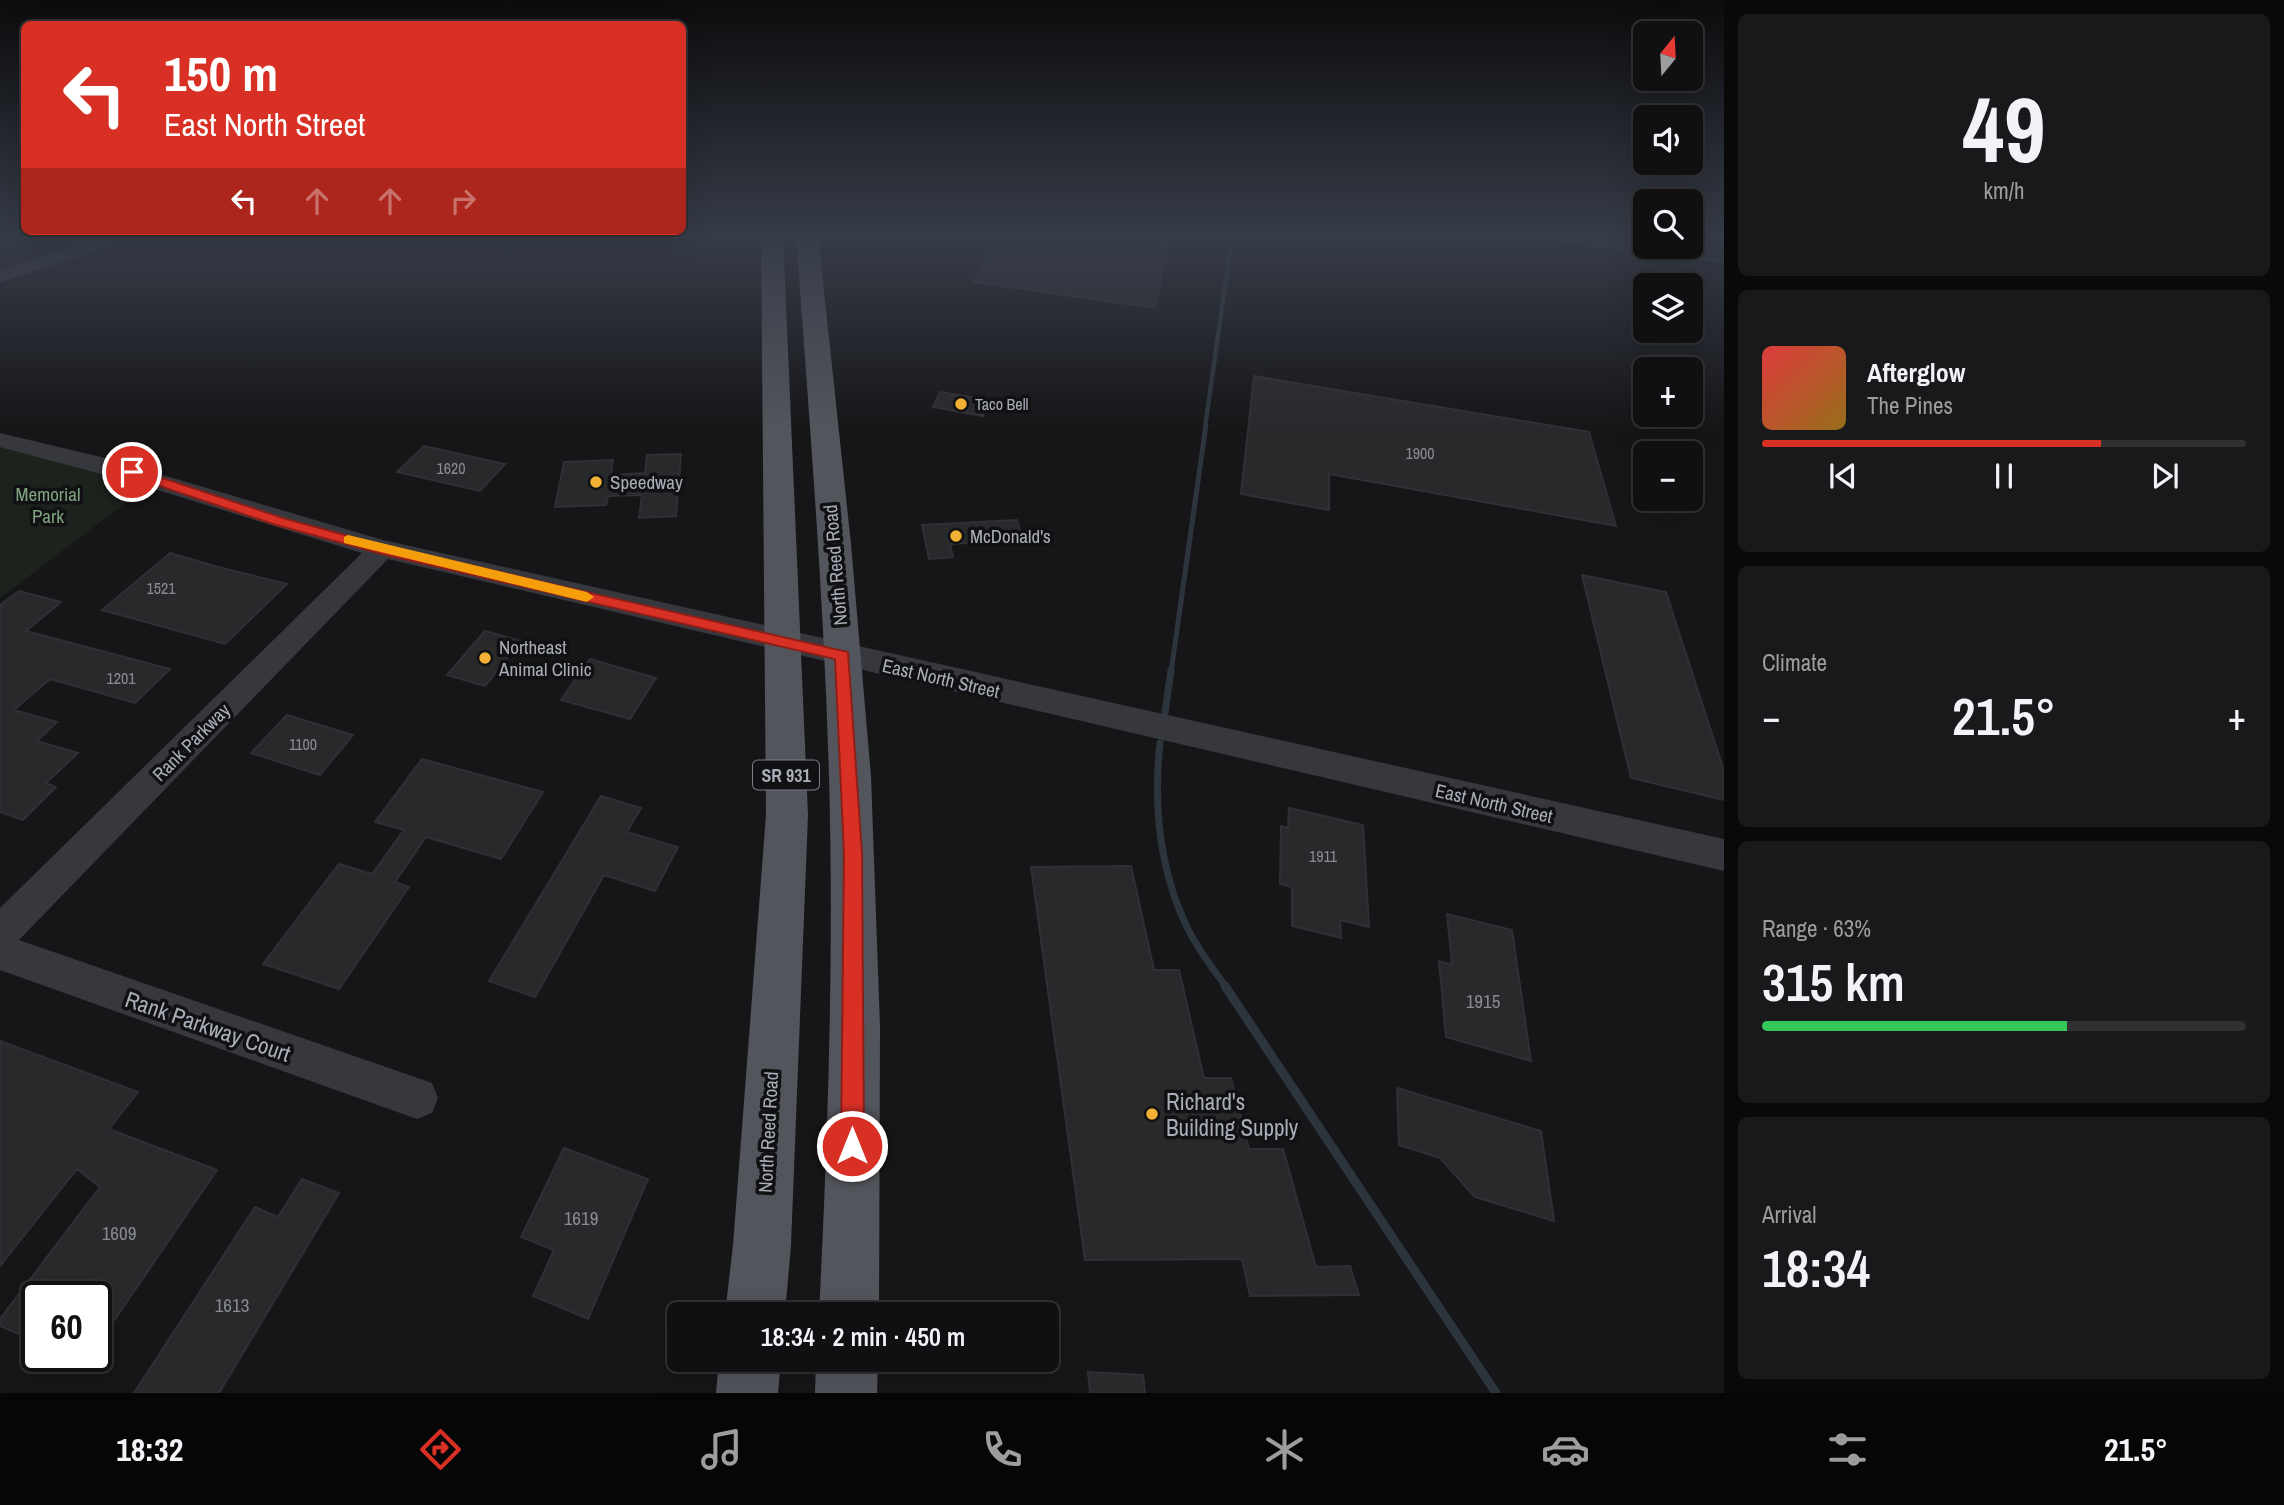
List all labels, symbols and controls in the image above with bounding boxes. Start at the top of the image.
north arrow [1633,21,1703,91]
map controls [1633,21,1703,511]
text: 150 m [164,40,278,106]
icon: left [49,49,140,140]
text: 49 [1963,68,2046,190]
text: East North Street [164,103,365,146]
button: sound [1633,105,1703,175]
text: km/h [1984,175,2024,206]
icon: left [225,182,263,220]
icon: ahead [298,182,336,220]
icon: ahead [371,182,409,220]
icon: right [444,182,482,220]
button: search [1633,189,1703,259]
button: layers [1633,273,1703,343]
text: Afterglow [1867,355,1965,390]
button: + [1633,357,1703,427]
text: The Pines [1867,390,1953,421]
place label: Taco Bell [975,393,1029,415]
marker: Taco Bell [953,396,969,412]
button: − [1633,441,1703,511]
pin [102,442,162,502]
house number: 1900 [1405,442,1435,464]
icon: arrive [113,453,151,491]
house number: 1620 [436,457,466,479]
icon: previous [1824,457,1862,495]
icon: pause [1985,457,2023,495]
icon: next [2146,457,2184,495]
place label: Speedway [610,469,683,495]
marker: Speedway [588,474,604,490]
park label: Memorial Park [16,481,80,529]
street label: North Reed Road [817,503,853,627]
place label: McDonald's [970,523,1051,549]
marker: McDonald's [948,528,964,544]
house number: 1521 [146,577,176,599]
place label: Northeast Animal Clinic [498,634,592,682]
text: Climate [1762,647,1827,678]
marker: Northeast Animal Clinic [477,650,493,666]
street label: East North Street [880,652,1003,704]
house number: 1201 [106,667,136,689]
text: 21.5° [1952,681,2056,751]
text: − [1762,691,1780,742]
text: + [2228,691,2246,742]
street label: Rank Parkway [146,697,236,787]
house number: 1100 [289,733,317,755]
road number: SR 931 [753,760,819,790]
street label: East North Street [1433,777,1556,829]
house number: 1911 [1309,845,1338,867]
text: Range · 63% [1762,913,1871,944]
text: 315 km [1762,947,1905,1017]
street label: Rank Parkway Court [121,983,295,1069]
house number: 1915 [1466,988,1501,1014]
street label: North Reed Road [752,1071,784,1193]
place label: Richard's Building Supply [1166,1086,1299,1143]
marker: Richard's Building Supply [1144,1106,1160,1122]
position arrow [815,1109,889,1183]
text: Arrival [1762,1199,1817,1230]
house number: 1619 [564,1205,598,1231]
house number: 1609 [102,1220,136,1246]
text: 18:34 [1762,1233,1870,1303]
speed limit sign: 60 [21,1281,112,1372]
house number: 1613 [215,1292,249,1318]
text: 18:34 · 2 min · 450 m [761,1319,965,1354]
icon: directions [416,1425,465,1474]
icon: music [697,1425,746,1474]
icon: phone [978,1425,1027,1474]
icon: climate [1260,1425,1309,1474]
icon: car [1541,1425,1590,1474]
icon: filters [1823,1425,1872,1474]
text: 18:32 [116,1428,183,1471]
text: 21.5° [2104,1428,2168,1471]

